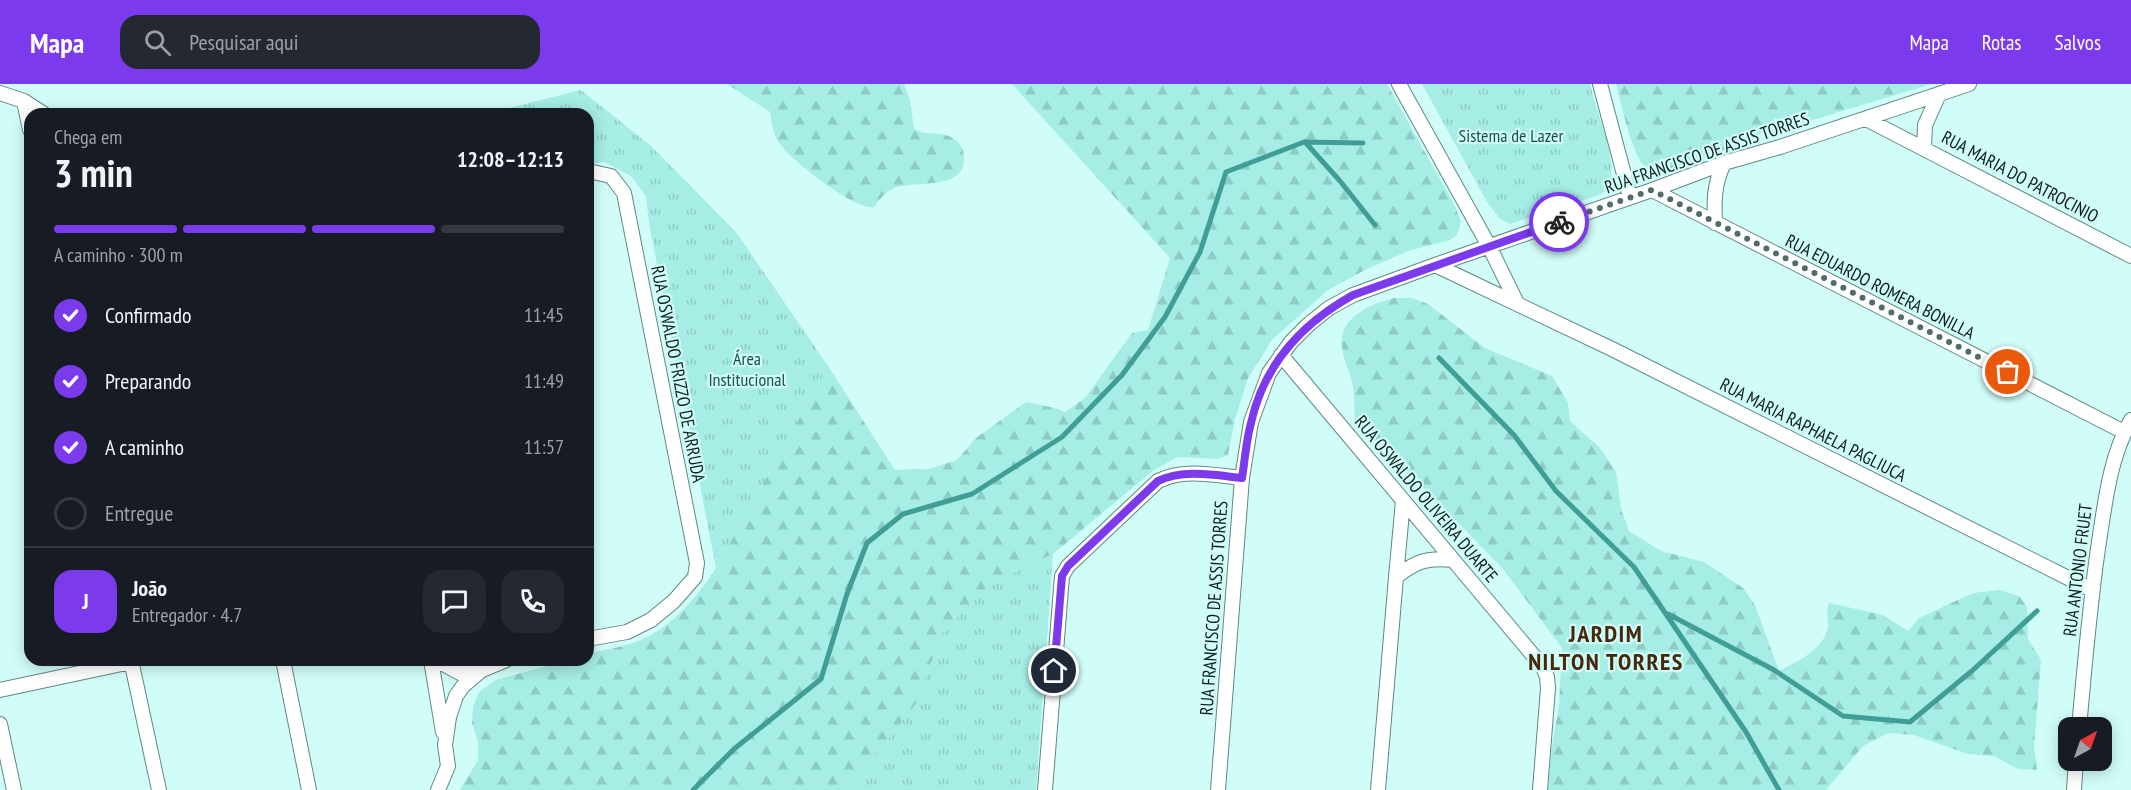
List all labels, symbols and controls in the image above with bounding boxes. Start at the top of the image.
search box [120,15,540,69]
text: Mapa [30,24,84,61]
icon: search [141,26,174,59]
text: Pesquisar aqui [189,28,298,56]
text: Mapa [1909,29,1949,56]
text: Rotas [1982,29,2021,56]
text: Salvos [2054,29,2101,56]
street label: RUA FRANCISCO DE ASSIS TORRES [1601,107,1812,198]
text: Chega em [54,124,122,150]
park label: Sistema de Lazer [1459,124,1563,147]
street label: RUA MARIA DO PATROCINIO [1938,125,2103,228]
text: 12:08–12:13 [457,145,564,173]
text: 3 min [54,147,133,198]
courier [1529,192,1589,252]
icon: bike [1543,206,1576,239]
street label: RUA EDUARDO ROMERA BONILLA [1782,229,1979,345]
text: A caminho · 300 m [54,242,183,268]
street label: RUA OSWALDO FRIZZO DE ARRUDA [646,263,711,485]
icon: check [54,299,87,332]
text: Confirmado [105,301,191,329]
text: 11:45 [524,302,564,328]
pin [1982,346,2033,397]
park label: Área Institucional [708,347,786,391]
icon: bag [1991,355,2024,388]
icon: check [54,365,87,398]
text: Preparando [105,367,191,395]
text: 11:49 [524,368,564,394]
street label: RUA MARIA RAPHAELA PAGLIUCA [1716,373,1911,487]
street label: RUA OSWALDO OLIVEIRA DUARTE [1350,411,1503,587]
icon: check [54,431,87,464]
text: A caminho [105,433,184,461]
text: 11:57 [524,434,564,460]
text: Entregue [105,499,173,527]
street label: RUA FRANCISCO DE ASSIS TORRES [1195,500,1232,716]
street label: RUA ANTONIO FRUET [2058,502,2097,638]
button: chat [423,570,486,633]
button: phone [501,570,564,633]
text: João [132,574,167,602]
text: J [82,587,89,615]
text: Entregador · 4.7 [132,602,242,628]
district label: JARDIM NILTON TORRES [1528,618,1684,677]
pin [1028,645,1079,696]
icon: home [1037,654,1070,687]
north arrow [2058,717,2112,771]
map controls [2058,717,2112,771]

